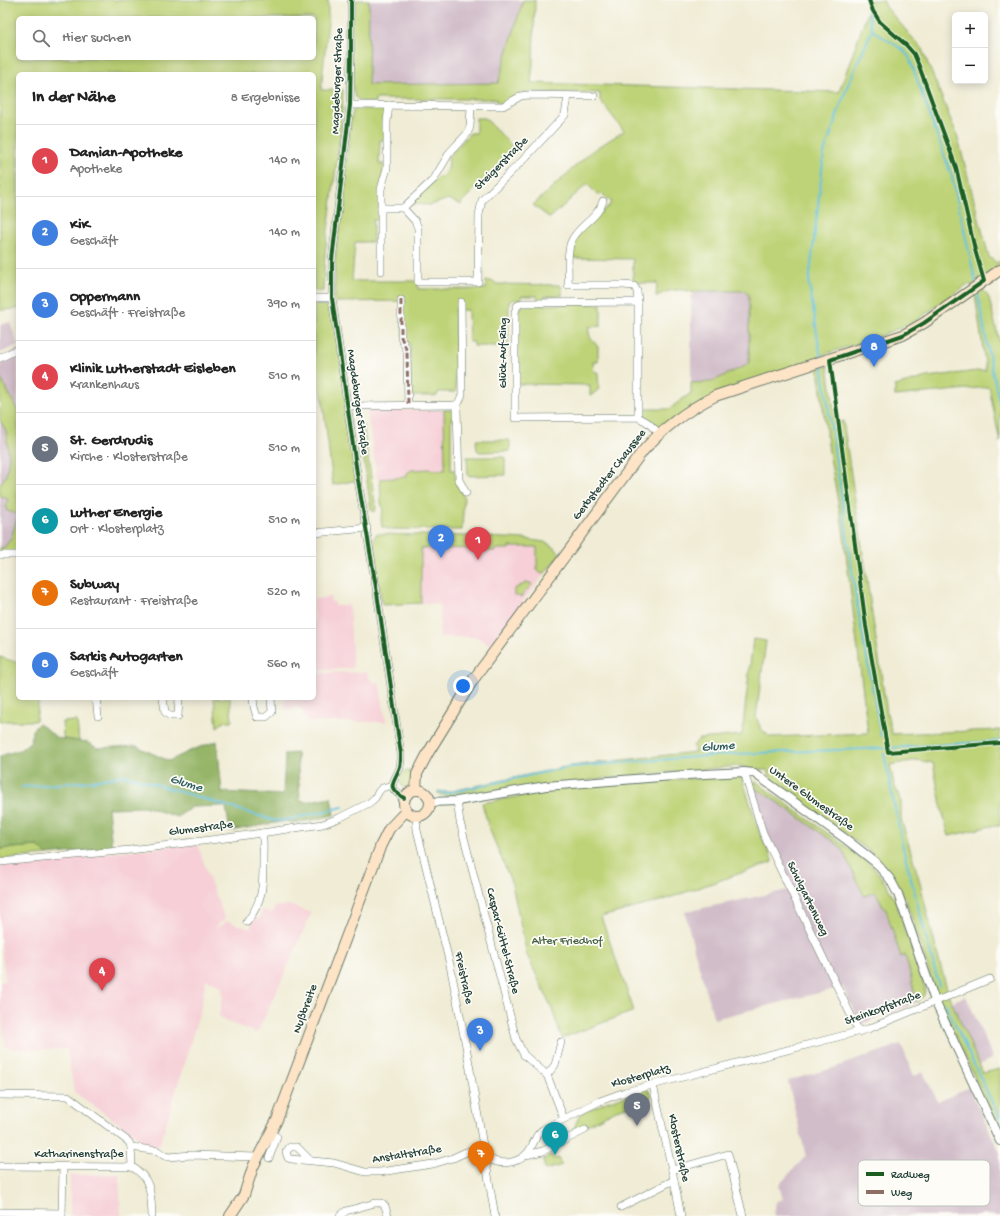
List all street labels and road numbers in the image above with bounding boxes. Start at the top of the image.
street label: Magdeburger Straße [329,27,347,134]
street label: Steigerstraße [472,134,532,194]
street label: Glück-Auf-Ring [497,318,511,388]
street label: Magdeburger Straße [343,348,371,456]
street label: Gerbstedter Chaussee [570,426,650,523]
street label: Untere Glumestraße [766,764,857,835]
street label: Glumestraße [168,818,235,840]
street label: Schulgartenweg [783,859,831,939]
street label: Caspar-Güttel-Straße [482,887,522,996]
street label: Freistraße [450,950,476,1006]
street label: Nußbreite [291,982,322,1035]
street label: Steinkopfstraße [843,988,924,1029]
street label: Klosterplatz [610,1062,673,1092]
street label: Klosterstraße [664,1113,692,1184]
street label: Anstaltstraße [371,1142,443,1167]
street label: Katharinenstraße [34,1148,125,1162]

